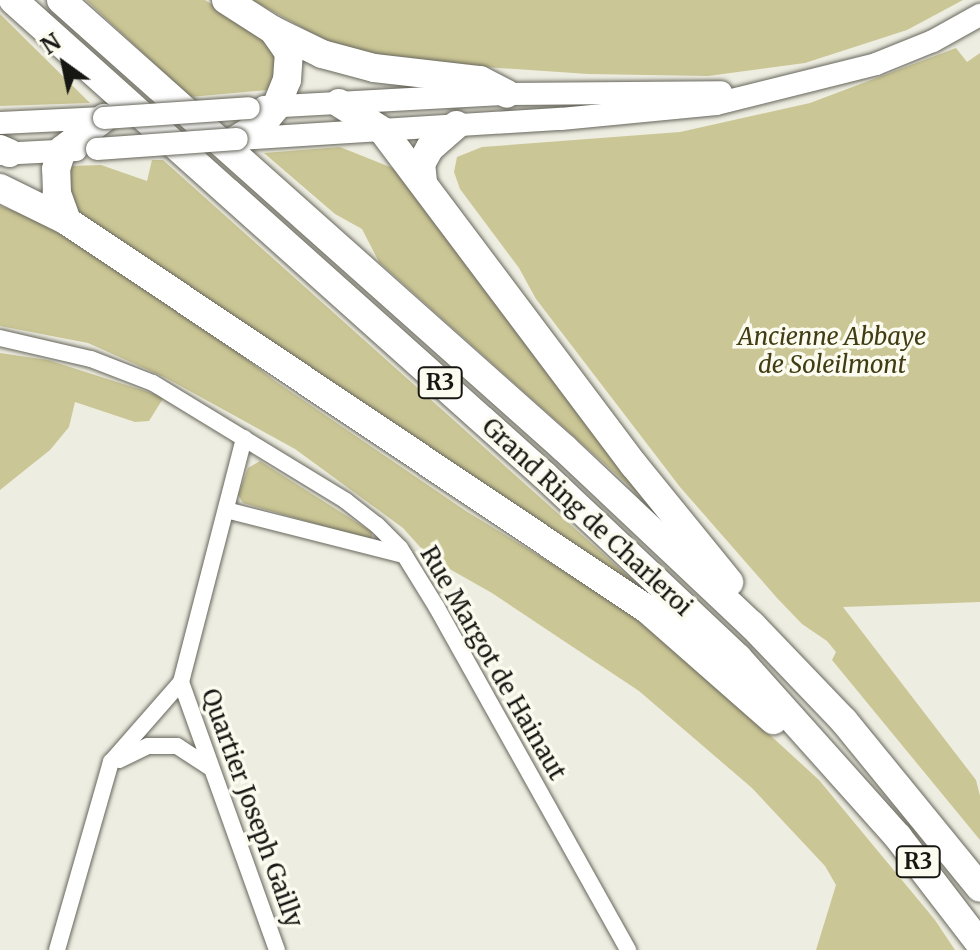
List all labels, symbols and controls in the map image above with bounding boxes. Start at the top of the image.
north arrow [24,24,104,104]
text: N [36,27,66,60]
park label: Ancienne Abbaye de Soleilmont [738,323,926,379]
road number: R3 [416,365,464,401]
street label: Grand Ring de Charleroi [476,412,698,622]
street label: Rue Margot de Hainaut [414,541,572,785]
street label: Quartier Joseph Gailly [195,685,309,931]
road number: R3 [894,844,942,880]

